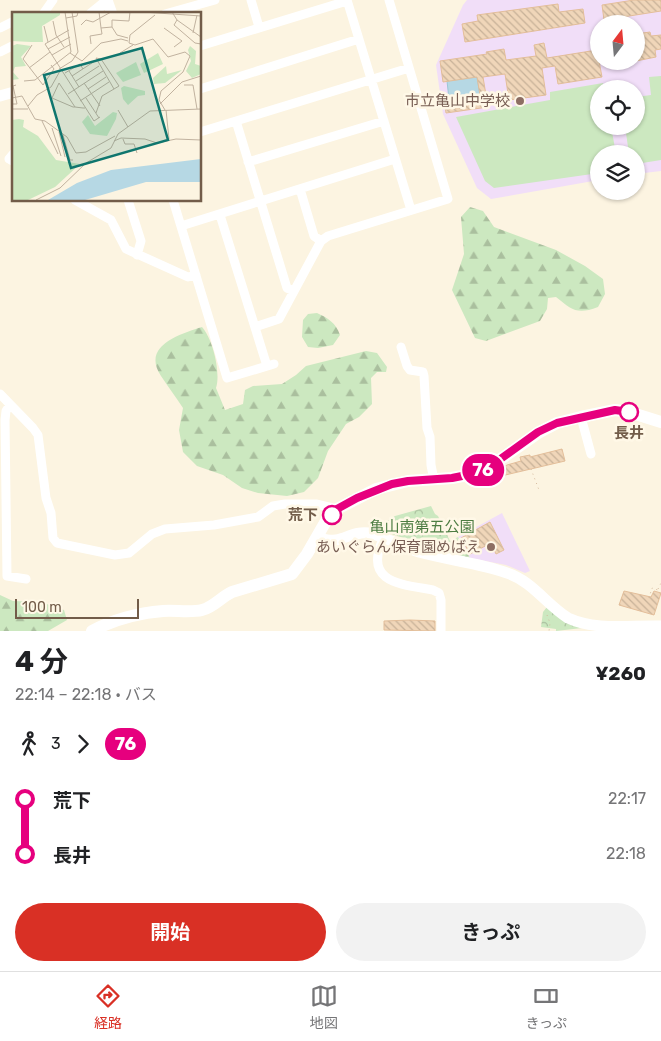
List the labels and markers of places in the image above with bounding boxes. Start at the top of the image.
place label: 市立亀山中学校 [405,92,510,110]
marker: 市立亀山中学校 [514,95,526,107]
marker: 長井 [619,402,639,422]
place label: 長井 [614,424,644,442]
marker: 荒下 [322,505,342,525]
place label: 荒下 [288,506,318,524]
place label: あいぐらん保育園めばえ [316,538,481,556]
marker: あいぐらん保育園めばえ [485,541,497,553]

